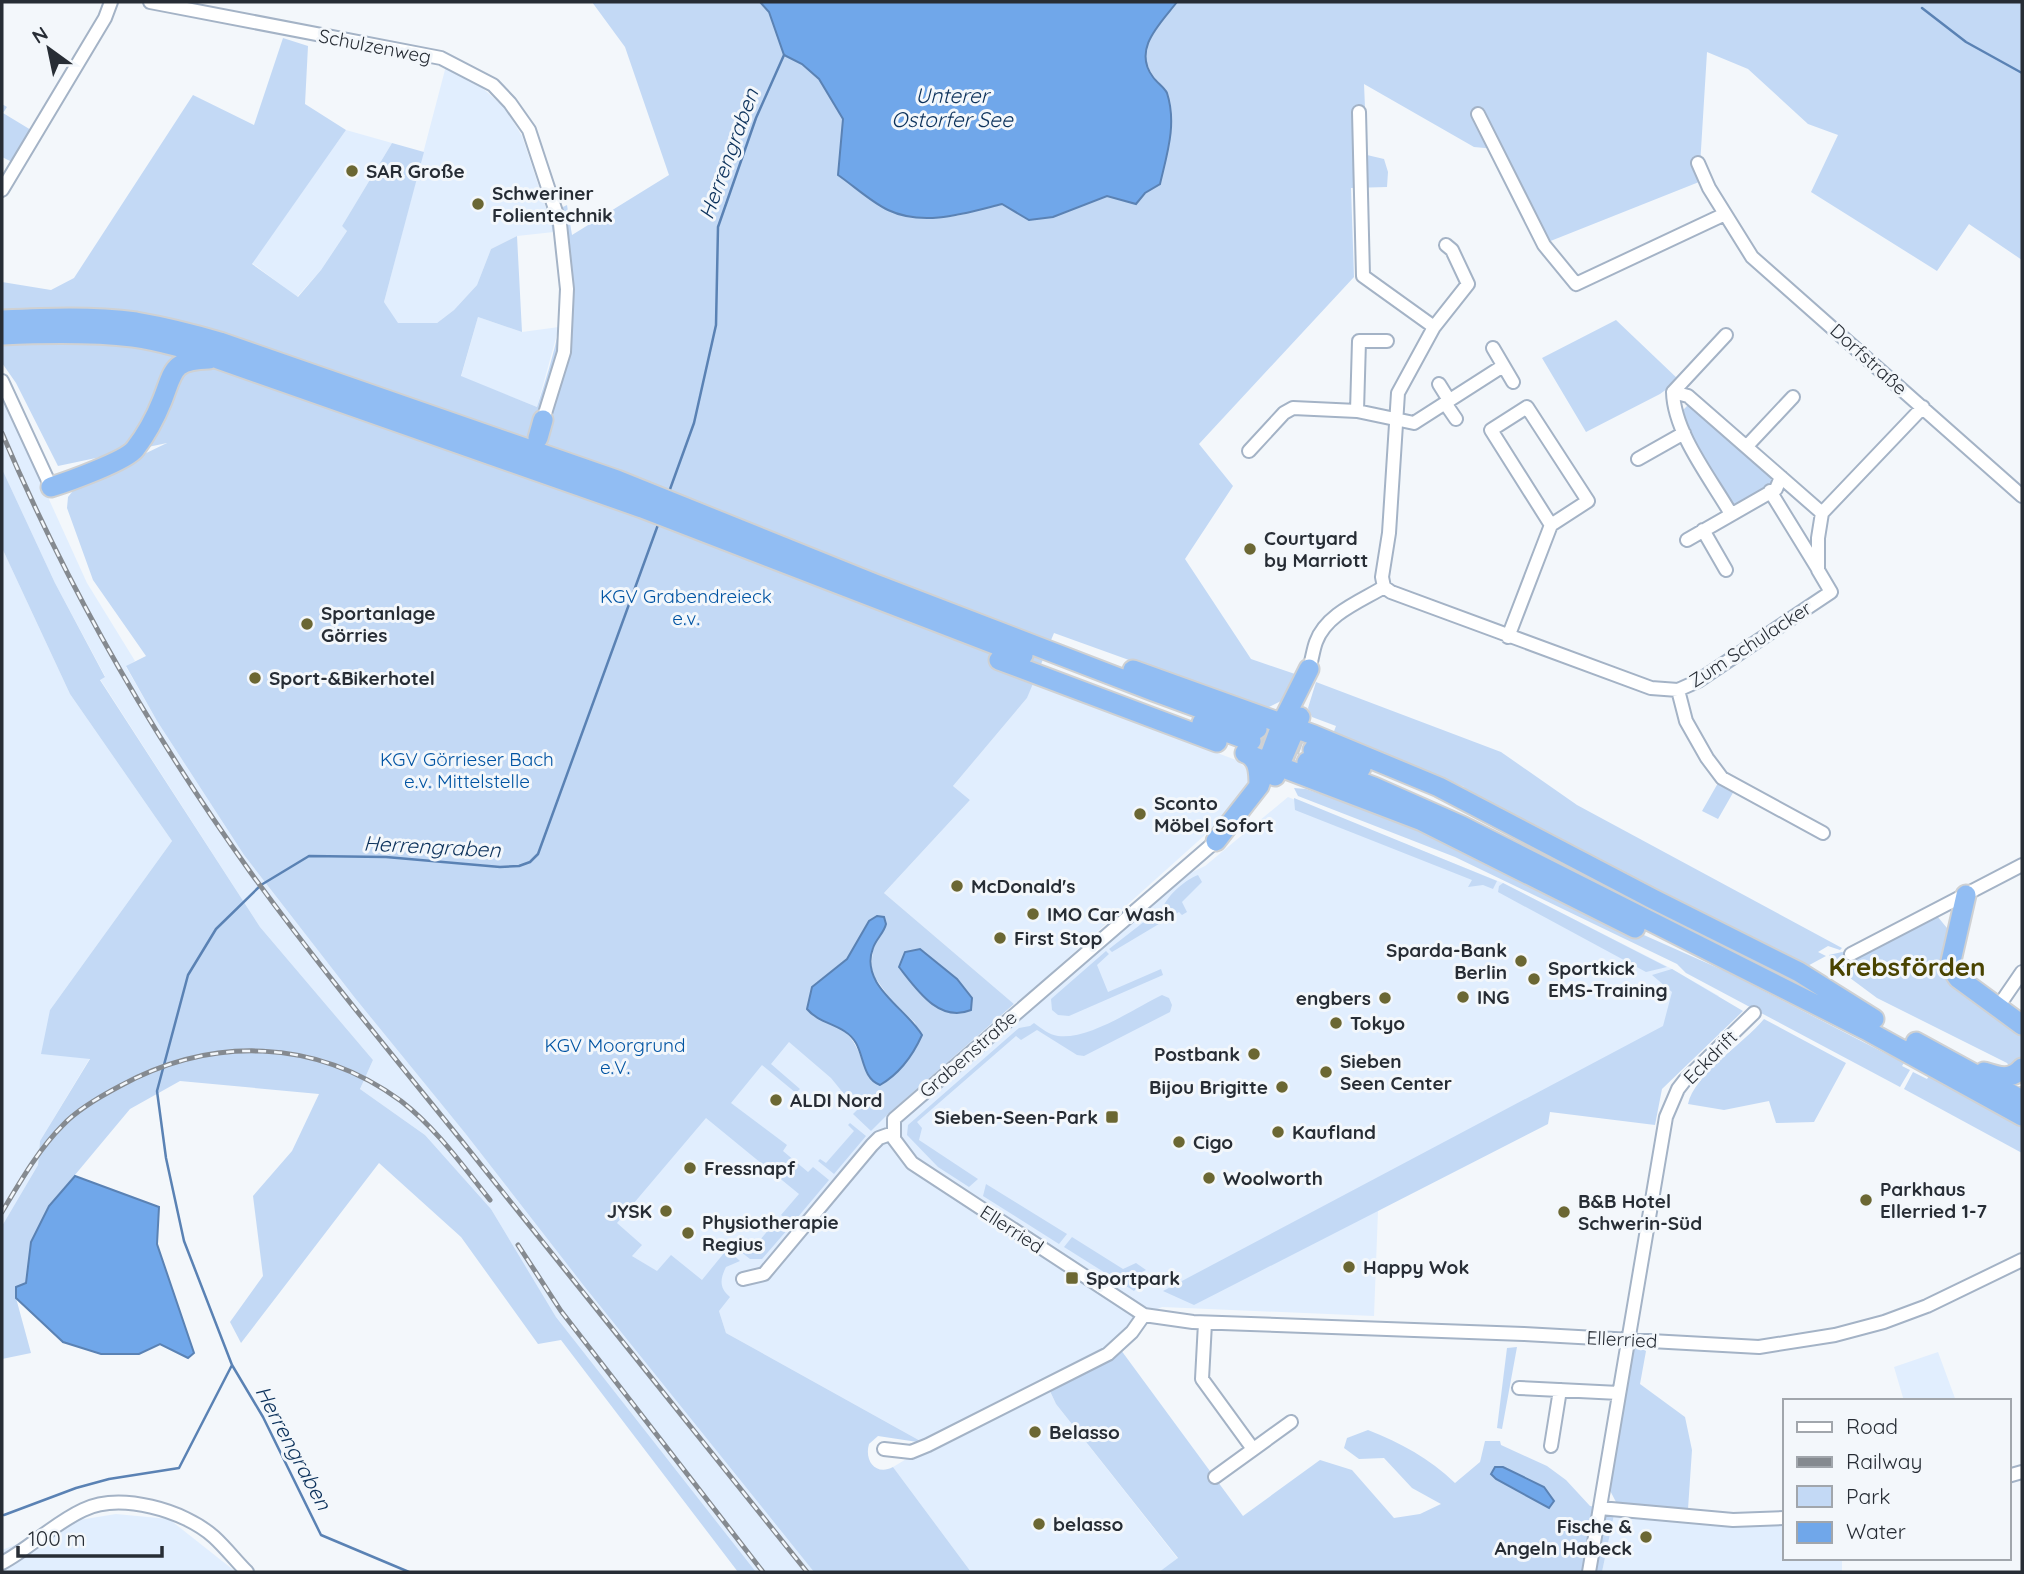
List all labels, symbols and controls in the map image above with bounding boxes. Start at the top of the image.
north arrow [14,14,84,84]
text: N [27,21,52,49]
street label: Schulzenweg [317,23,433,69]
water label: Unterer Ostorfer See [891,82,1014,132]
water label: Herrengraben [692,84,764,223]
place label: SAR Große [366,159,465,183]
marker: SAR Große [344,163,360,179]
place label: Schweriner Folientechnik [492,181,613,227]
marker: Schweriner Folientechnik [470,196,486,212]
street label: Dorfstraße [1825,318,1913,400]
place label: Courtyard by Marriott [1264,526,1368,572]
marker: Courtyard by Marriott [1242,541,1258,557]
park label: KGV Grabendreieck e.v. [600,584,772,630]
street label: Zum Schulacker [1684,595,1816,692]
place label: Sportanlage Görries [321,601,435,647]
marker: Sportanlage Görries [299,616,315,632]
place label: Sport-&Bikerhotel [269,666,435,690]
marker: Sport-&Bikerhotel [247,670,263,686]
park label: KGV Görrieser Bach e.v. Mittelstelle [380,747,554,793]
place label: Sconto Möbel Sofort [1154,791,1274,837]
marker: Sconto Möbel Sofort [1132,806,1148,822]
water label: Herrengraben [363,829,502,863]
place label: McDonald's [971,874,1075,898]
marker: McDonald's [949,878,965,894]
place label: IMO Car Wash [1047,902,1175,926]
marker: IMO Car Wash [1025,906,1041,922]
place label: First Stop [1014,926,1103,950]
marker: First Stop [992,930,1008,946]
place label: Sparda-Bank Berlin [1386,938,1507,984]
district label: Krebsförden [1828,950,1986,983]
marker: Sparda-Bank Berlin [1513,953,1529,969]
place label: Sportkick EMS-Training [1548,956,1668,1002]
marker: Sportkick EMS-Training [1526,971,1542,987]
place label: ING [1477,985,1509,1009]
place label: engbers [1296,986,1371,1010]
marker: ING [1455,989,1471,1005]
marker: engbers [1377,990,1393,1006]
street label: Grabenstraße [914,1005,1022,1103]
place label: Tokyo [1350,1011,1405,1035]
marker: Tokyo [1328,1015,1344,1031]
street label: Eckdrift [1678,1025,1742,1089]
park label: KGV Moorgrund e.V. [544,1033,686,1079]
place label: Postbank [1154,1042,1240,1066]
marker: Postbank [1246,1046,1262,1062]
place label: Sieben Seen Center [1340,1049,1452,1095]
marker: Sieben Seen Center [1318,1064,1334,1080]
place label: Bijou Brigitte [1149,1075,1268,1099]
marker: Bijou Brigitte [1274,1079,1290,1095]
place label: ALDI Nord [790,1088,883,1112]
marker: ALDI Nord [768,1092,784,1108]
place label: Sieben-Seen-Park [934,1105,1098,1129]
marker: Sieben-Seen-Park [1104,1109,1120,1125]
place label: Kaufland [1292,1120,1376,1144]
marker: Kaufland [1270,1124,1286,1140]
place label: Cigo [1193,1130,1233,1154]
marker: Cigo [1171,1134,1187,1150]
place label: Fressnapf [704,1156,796,1180]
marker: Fressnapf [682,1160,698,1176]
place label: Woolworth [1223,1166,1323,1190]
marker: Woolworth [1201,1170,1217,1186]
place label: Parkhaus Ellerried 1-7 [1880,1177,1987,1223]
place label: B&B Hotel Schwerin-Süd [1578,1189,1702,1235]
marker: Parkhaus Ellerried 1-7 [1858,1192,1874,1208]
place label: JYSK [607,1199,652,1223]
street label: Ellerried [976,1200,1048,1258]
marker: JYSK [658,1203,674,1219]
marker: B&B Hotel Schwerin-Süd [1556,1204,1572,1220]
place label: Physiotherapie Regius [702,1210,839,1256]
marker: Physiotherapie Regius [680,1225,696,1241]
place label: Happy Wok [1363,1255,1469,1279]
marker: Happy Wok [1341,1259,1357,1275]
place label: Sportpark [1086,1266,1180,1290]
marker: Sportpark [1064,1270,1080,1286]
street label: Ellerried [1586,1325,1658,1353]
water label: Herrengraben [250,1381,338,1515]
legend [1783,1399,2010,1560]
text: Road [1846,1413,1898,1439]
place label: Belasso [1049,1420,1120,1444]
marker: Belasso [1027,1424,1043,1440]
text: Railway [1846,1448,1922,1474]
text: Park [1846,1483,1890,1509]
place label: belasso [1053,1512,1124,1536]
scale bar [18,1514,161,1558]
place label: Fische & Angeln Habeck [1494,1514,1632,1560]
marker: belasso [1031,1516,1047,1532]
text: Water [1846,1518,1906,1544]
text: 100 m [28,1525,86,1551]
marker: Fische & Angeln Habeck [1638,1529,1654,1545]

